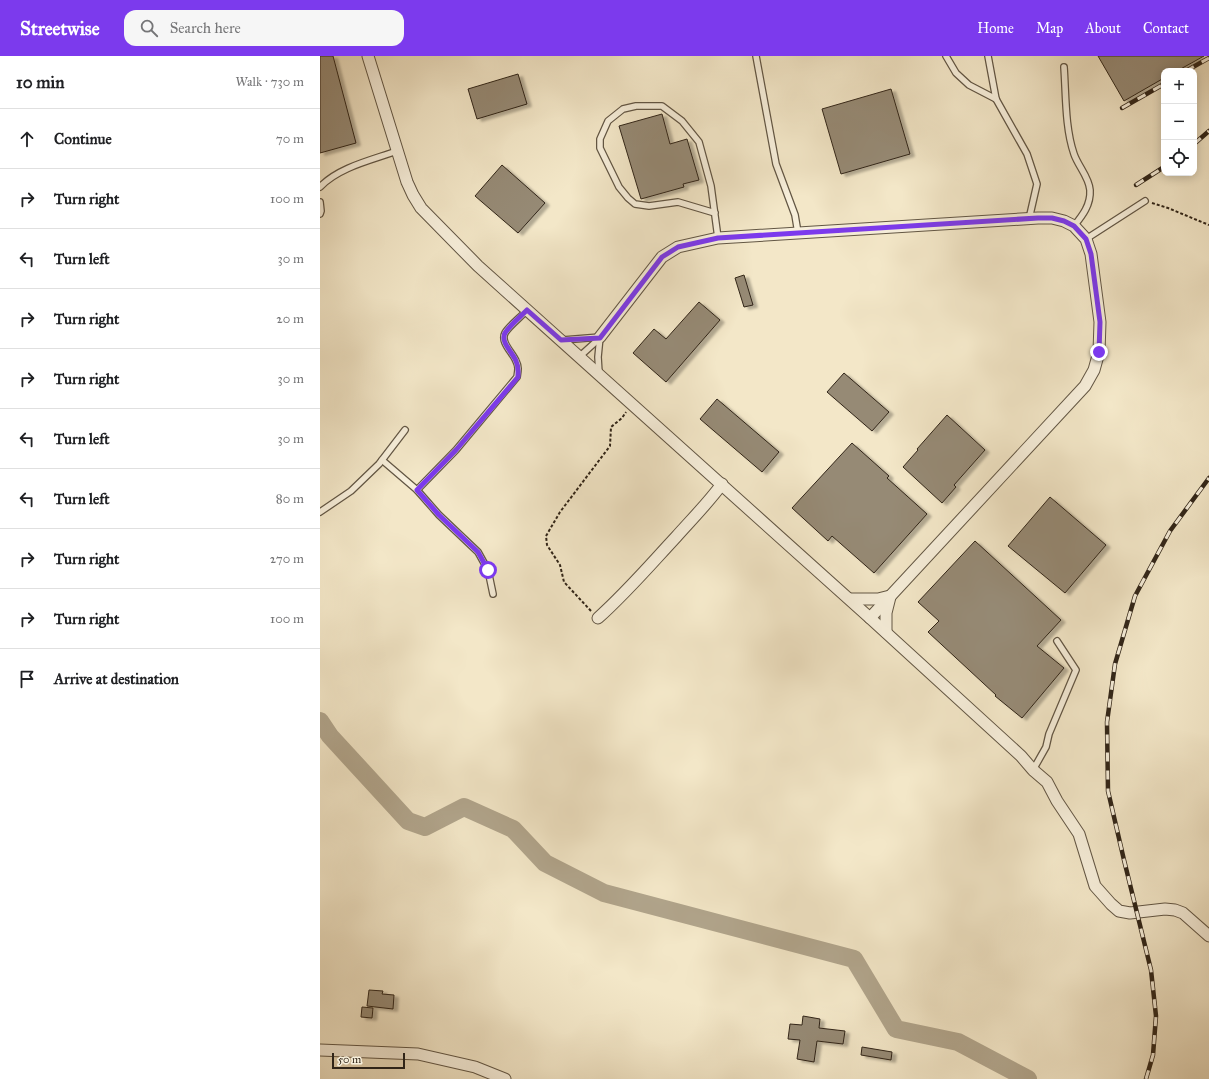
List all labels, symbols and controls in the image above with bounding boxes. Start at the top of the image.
search box [124,10,404,46]
text: Streetwise [20,17,100,40]
icon: search [138,17,160,39]
text: Search here [170,19,241,37]
text: Home [977,20,1014,37]
text: Map [1036,20,1063,37]
text: About [1085,20,1121,37]
text: Contact [1143,20,1189,37]
map controls [1161,68,1197,176]
button: + [1161,68,1197,104]
text: 10 min [16,72,64,93]
text: Walk · 730 m [235,74,304,90]
button: − [1161,104,1197,140]
icon: ahead [16,128,38,150]
text: Continue [54,130,112,148]
text: 70 m [276,131,304,147]
button: locate [1161,140,1197,176]
icon: right [16,188,38,210]
text: Turn right [54,190,119,208]
text: 100 m [270,191,304,207]
icon: left [16,248,38,270]
text: Turn left [54,250,110,268]
text: 30 m [278,251,304,267]
icon: right [16,308,38,330]
text: Turn right [54,310,119,328]
text: 20 m [276,311,304,327]
route end [1090,343,1108,361]
icon: right [16,368,38,390]
text: Turn right [54,370,119,388]
text: 30 m [278,371,304,387]
icon: left [16,428,38,450]
text: Turn left [54,430,110,448]
text: 30 m [278,431,304,447]
icon: left [16,488,38,510]
text: Turn left [54,490,110,508]
text: 80 m [276,491,304,507]
icon: right [16,548,38,570]
text: Turn right [54,550,119,568]
text: 270 m [270,551,304,567]
route start [479,561,497,579]
icon: right [16,608,38,630]
text: Turn right [54,610,119,628]
text: 100 m [270,611,304,627]
icon: arrive [16,668,38,690]
text: Arrive at destination [54,670,179,688]
scale bar [332,1051,405,1070]
text: 50 m [338,1053,361,1066]

